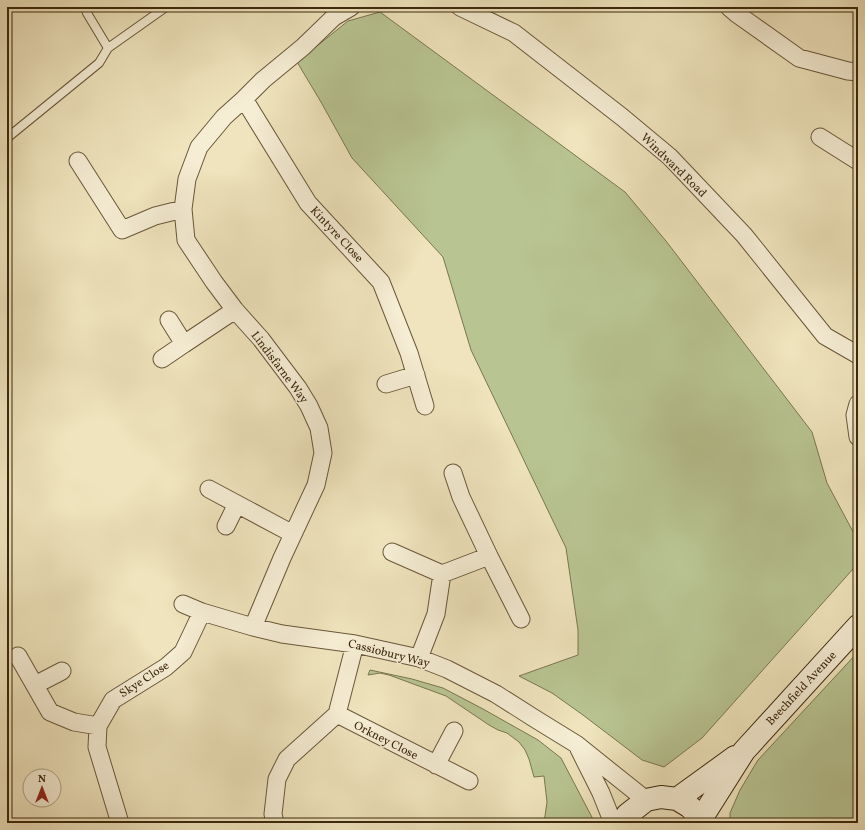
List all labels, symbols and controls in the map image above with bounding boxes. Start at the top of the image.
street label: Windward Road [637,130,710,201]
street label: Kintyre Close [306,203,367,266]
street label: Lindisfarne Way [247,328,312,407]
street label: Cassiobury Way [346,636,432,672]
street label: Beechfield Avenue [763,648,841,729]
street label: Skye Close [117,658,173,702]
street label: Orkney Close [351,718,421,764]
north arrow [22,768,62,808]
text: N [38,772,46,787]

